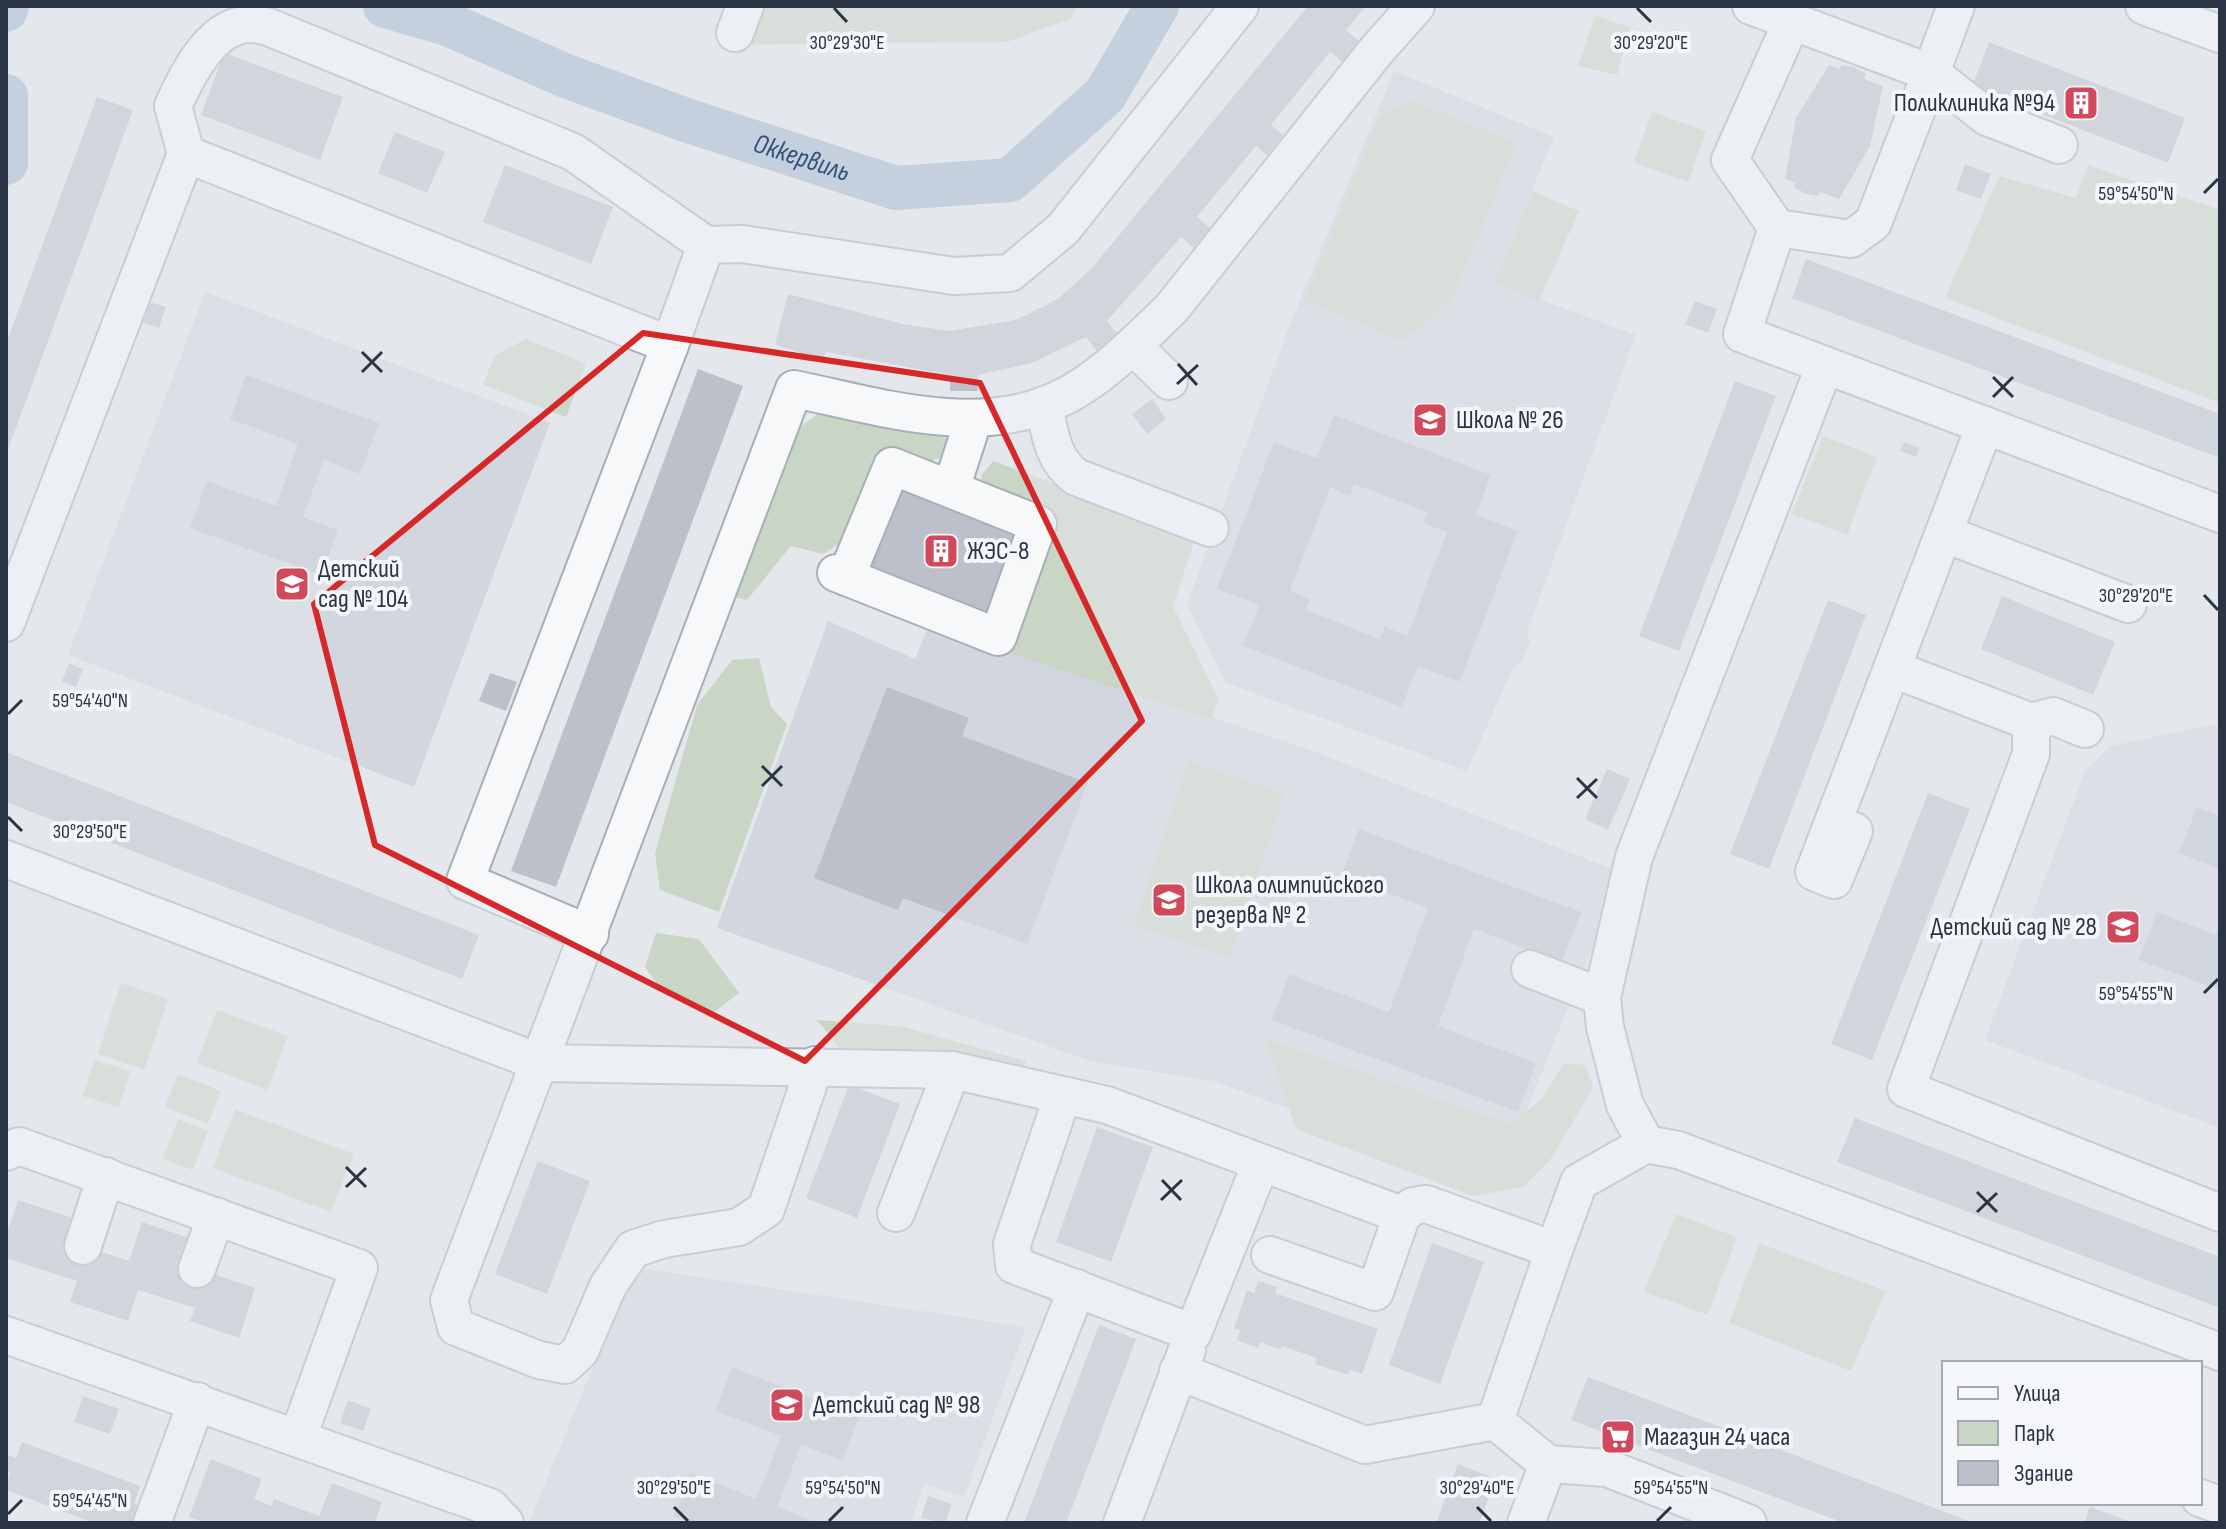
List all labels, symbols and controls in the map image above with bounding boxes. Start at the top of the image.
text: 30°29'30"E [810,31,884,55]
text: 30°29'20"E [1614,31,1688,55]
building icon: Поликлиника №94 [2062,84,2100,122]
place label: Поликлиника №94 [1894,88,2055,119]
water label: Оккервиль [749,126,854,189]
text: 59°54'50"N [2098,182,2174,206]
school or university icon: Школа № 26 [1411,401,1449,439]
place label: Школа № 26 [1456,405,1564,436]
building icon: ЖЭС-8 [922,532,960,570]
place label: ЖЭС-8 [967,536,1029,567]
place label: Детский сад № 104 [318,554,408,615]
school or university icon: Детский сад № 104 [273,565,311,603]
text: 30°29'20"E [2099,584,2173,608]
text: 59°54'40"N [52,689,128,713]
text: 30°29'50"E [53,820,127,844]
place label: Школа олимпийского резерва № 2 [1195,870,1384,931]
school or university icon: Школа олимпийского резерва № 2 [1150,881,1188,919]
school or university icon: Детский сад № 28 [2104,908,2142,946]
place label: Детский сад № 28 [1931,912,2097,943]
text: 59°54'55"N [2099,982,2173,1006]
legend [1942,1361,2202,1505]
text: Улица [2014,1379,2060,1408]
school or university icon: Детский сад № 98 [768,1386,806,1424]
place label: Детский сад № 98 [813,1390,980,1421]
supermarket icon: Магазин 24 часа [1599,1418,1637,1456]
text: Парк [2014,1419,2055,1448]
place label: Магазин 24 часа [1644,1422,1790,1453]
text: Здание [2014,1459,2073,1488]
text: 30°29'50"E [637,1476,711,1500]
text: 59°54'50"N [805,1476,881,1500]
text: 30°29'40"E [1440,1476,1514,1500]
text: 59°54'55"N [1634,1476,1708,1500]
text: 59°54'45"N [53,1489,127,1513]

